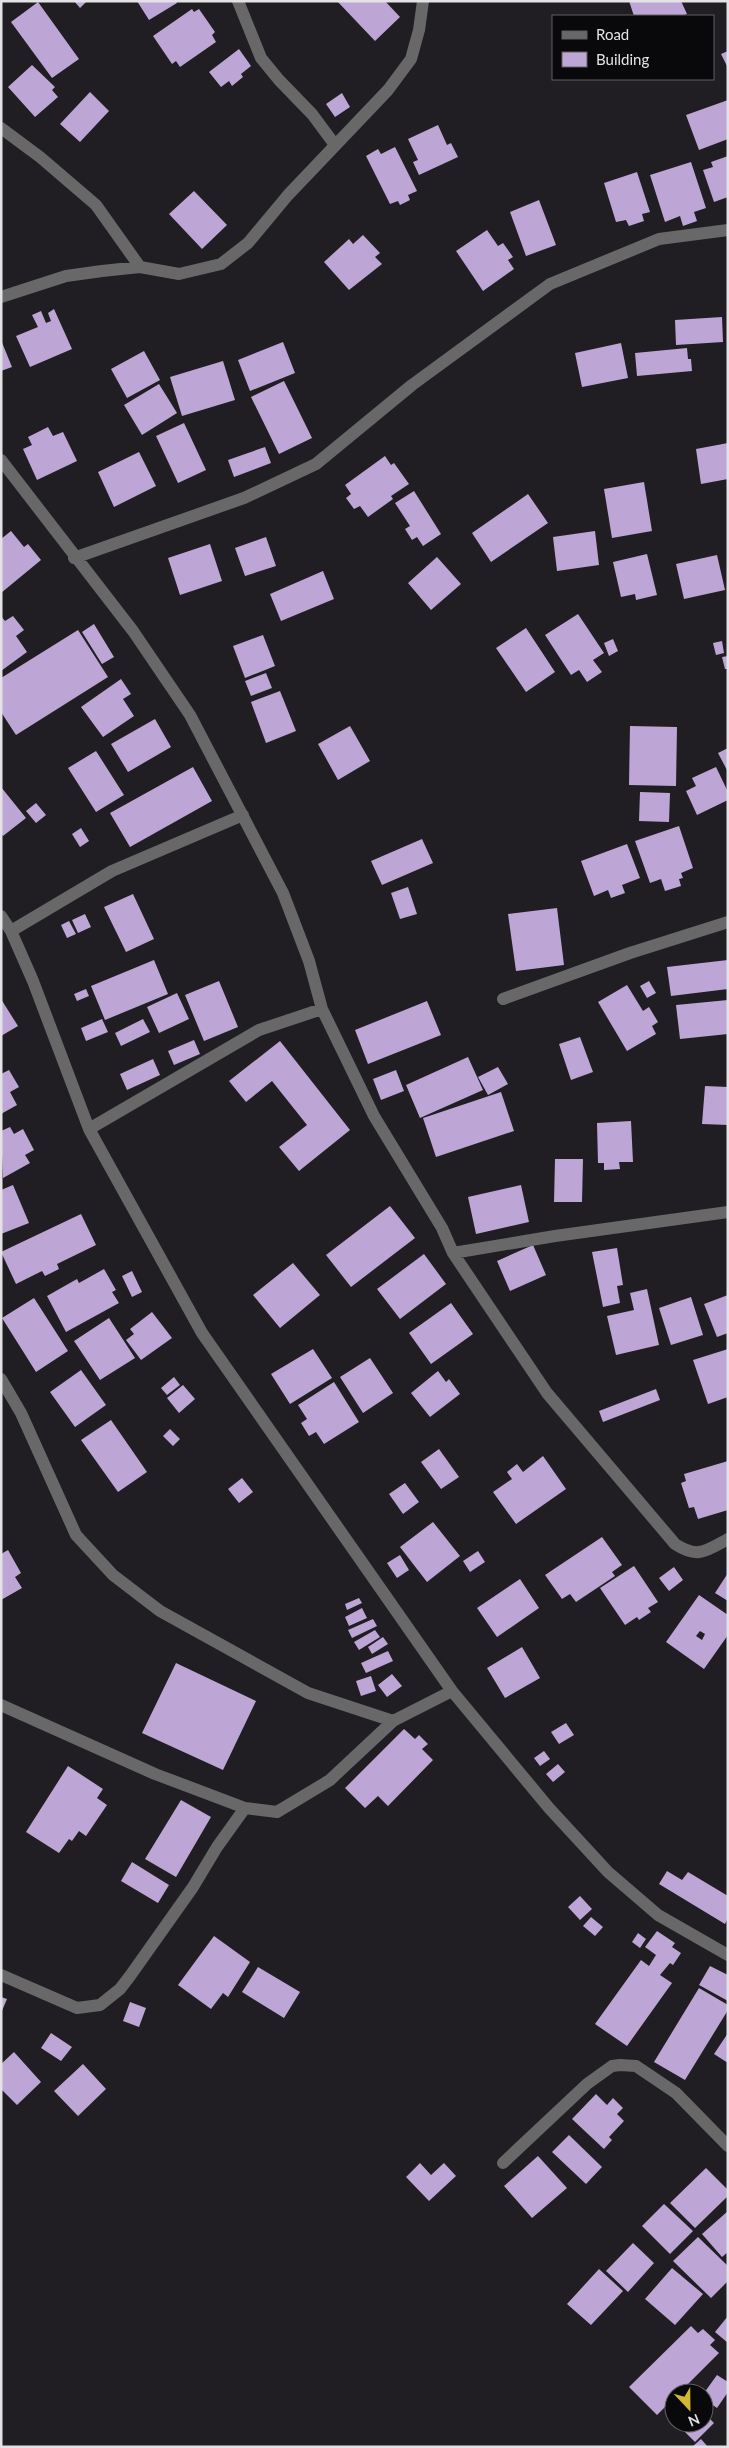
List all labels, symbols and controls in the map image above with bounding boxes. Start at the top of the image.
legend [552,15,714,80]
text: Road [596,25,629,43]
text: Building [596,50,649,68]
north arrow [664,2383,714,2433]
text: N [686,2411,702,2430]

